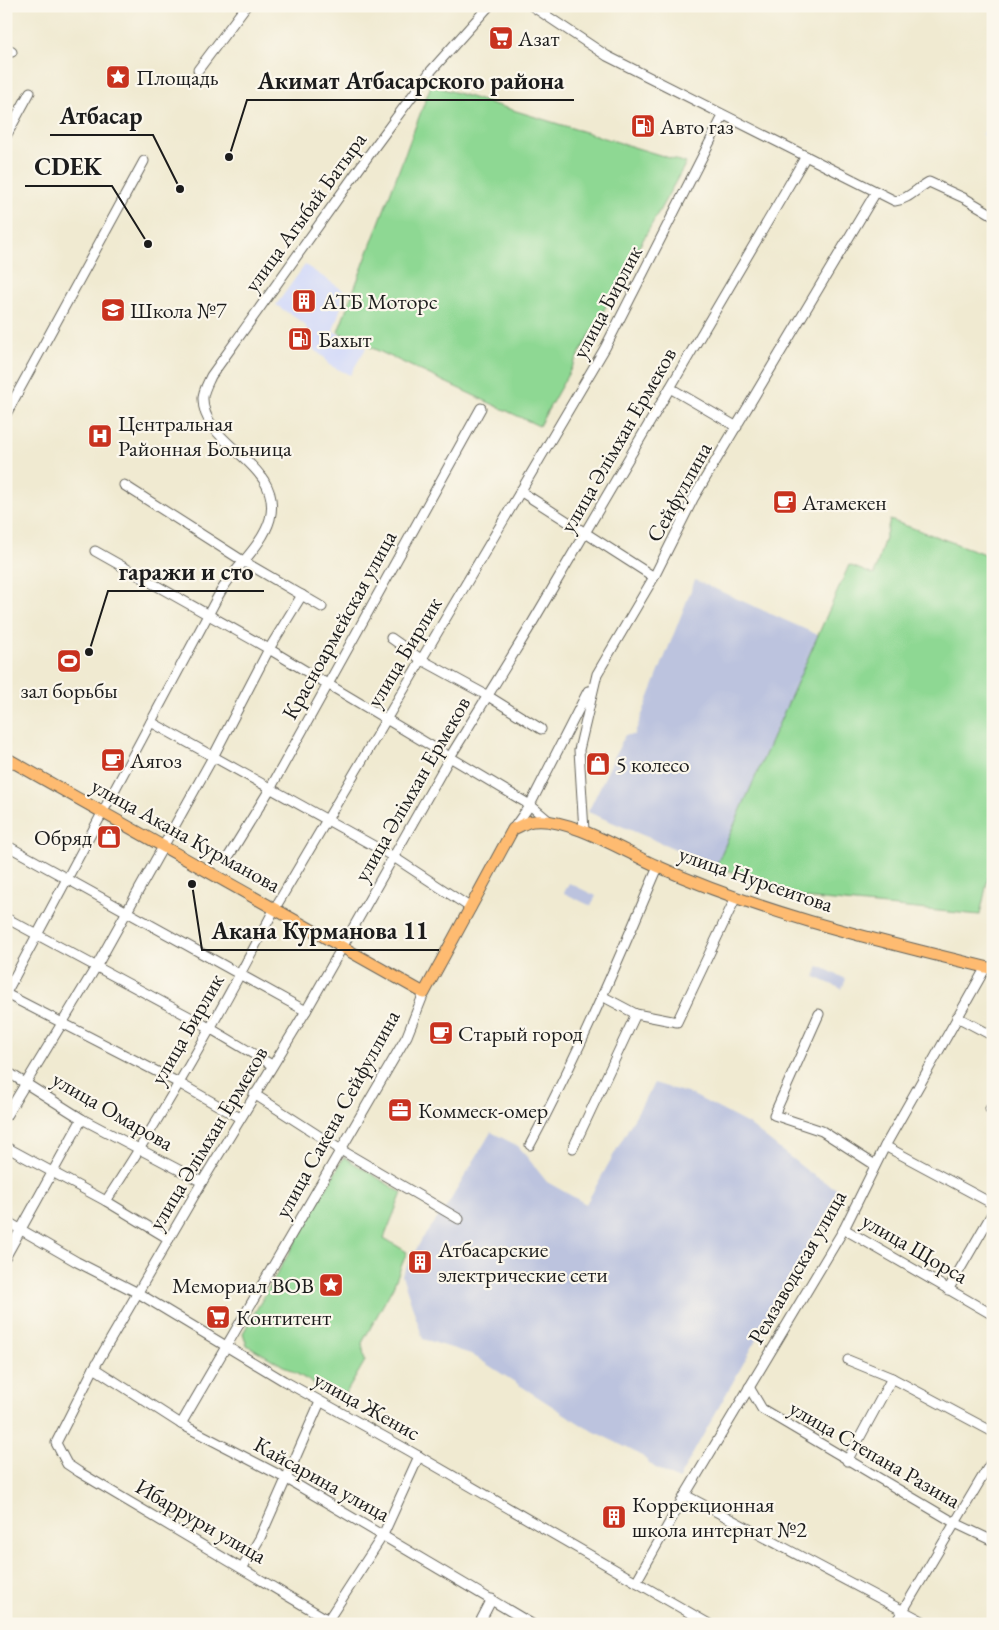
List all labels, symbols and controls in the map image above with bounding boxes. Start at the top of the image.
place label: Азат [517,24,559,53]
supermarket icon: Азат [488,25,514,51]
callout: Акимат Атбасарского района [247,61,574,100]
place label: Площадь [136,63,219,92]
place icon: Площадь [105,64,131,90]
text: Акимат Атбасарского района [257,65,565,96]
callout: Атбасар [50,96,153,135]
text: Атбасар [59,100,142,131]
place label: Авто газ [659,112,734,141]
fuel station icon: Авто газ [630,113,656,139]
street label: улица Агыбай Батыра [237,126,373,298]
callout: CDEK [25,147,112,186]
text: CDEK [34,151,102,182]
street label: улица Бирлик [565,240,649,364]
place label: АТБ Моторс [321,287,438,316]
building icon: АТБ Моторс [291,288,317,314]
place label: Школа №7 [130,296,227,325]
school or university icon: Школа №7 [100,297,126,323]
place label: Бахыт [318,325,372,354]
fuel station icon: Бахыт [287,326,313,352]
street label: улица Әлімхан Ермеков [553,342,683,538]
place label: Центральная Районная Больница [118,409,292,463]
hospital icon: Центральная Районная Больница [87,423,113,449]
street label: Сейфуллина [640,437,719,547]
place label: Атамекен [801,488,887,517]
cafe icon: Атамекен [772,489,798,515]
street label: Красноармейская улица [275,525,403,725]
callout: гаражи и сто [108,552,264,591]
text: гаражи и сто [118,556,254,587]
street label: улица Бирлик [360,591,449,713]
sports icon: зал борьбы [56,648,82,674]
place label: зал борьбы [20,676,118,705]
street label: улица Әлімхан Ермеков [347,691,477,887]
place label: Аягоз [129,746,182,775]
cafe icon: Аягоз [100,747,126,773]
place label: 5 колесо [616,750,690,779]
shop icon: 5 колесо [585,751,611,777]
street label: улица Акана Курманова [86,771,286,899]
place label: Обряд [34,823,92,852]
shop icon: Обряд [96,824,122,850]
street label: улица Нурсеитова [675,839,837,919]
callout: Акана Курманова 11 [202,911,439,950]
text: Акана Курманова 11 [211,915,428,947]
street label: улица Бирлик [143,968,231,1090]
street label: улица Сакена Сейфуллина [268,1005,406,1223]
place label: Старый город [458,1019,583,1048]
cafe icon: Старый город [428,1020,454,1046]
street label: улица Әлімхан Ермеков [142,1041,274,1235]
street label: улица Омарова [47,1065,179,1158]
place label: Коммеск-омер [418,1096,548,1125]
office icon: Коммеск-омер [387,1097,413,1123]
street label: Ремзаводская улица [741,1184,853,1349]
street label: улица Щорса [857,1206,974,1290]
place label: Атбасарские электрические сети [437,1235,608,1289]
building icon: Атбасарские электрические сети [407,1249,433,1275]
place label: Мемориал ВОВ [172,1271,314,1300]
place icon: Мемориал ВОВ [318,1272,344,1298]
place label: Контитент [236,1303,331,1332]
supermarket icon: Контитент [205,1304,231,1330]
street label: улица Женис [309,1365,425,1447]
street label: улица Степана Разина [784,1393,966,1515]
street label: Кайсарина улица [249,1430,395,1528]
street label: Ибаррури улица [130,1472,272,1570]
place label: Коррекционная школа интернат №2 [632,1490,807,1544]
building icon: Коррекционная школа интернат №2 [601,1504,627,1530]

